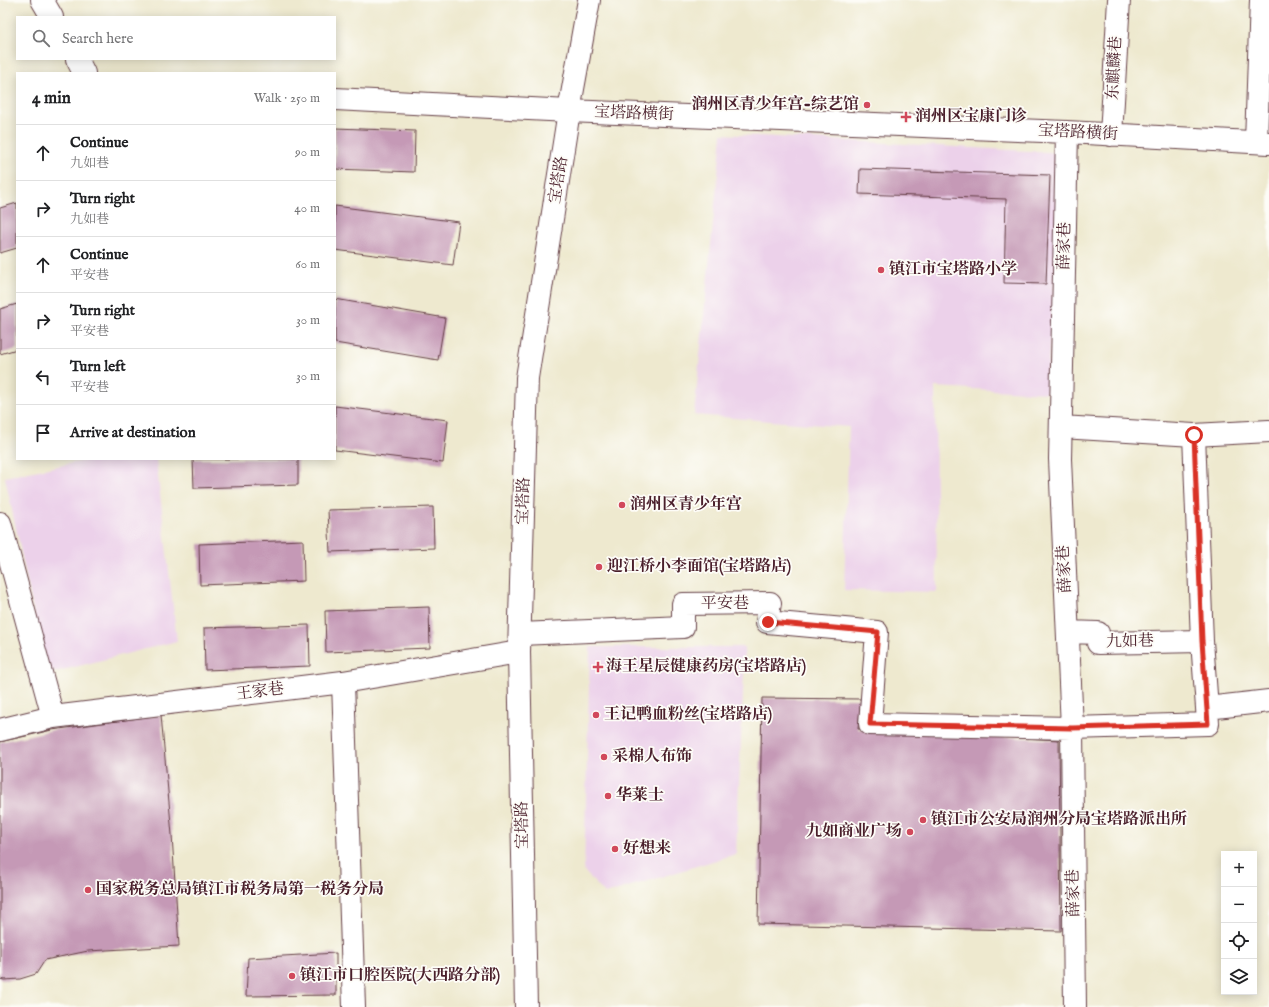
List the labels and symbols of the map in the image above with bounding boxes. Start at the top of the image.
street label: 东麒麟巷 [1103,36,1127,100]
place label: 润州区青少年宫-综艺馆 [692,95,859,115]
marker: 润州区青少年宫-综艺馆 [862,100,872,110]
street label: 宝塔路横街 [594,103,674,125]
place label: 润州区宝康门诊 [915,106,1027,127]
marker: 润州区宝康门诊 [900,111,912,123]
street label: 宝塔路横街 [1038,121,1118,145]
street label: 宝塔路 [545,155,573,205]
street label: 薛家巷 [1055,222,1075,270]
place label: 镇江市宝塔路小学 [889,259,1017,280]
marker: 镇江市宝塔路小学 [876,265,886,275]
route start [1185,426,1203,444]
street label: 宝塔路 [513,477,535,525]
place label: 润州区青少年宫 [630,495,742,515]
marker: 润州区青少年宫 [617,500,627,510]
street label: 薛家巷 [1054,545,1076,593]
place label: 迎江桥小李面馆(宝塔路店) [607,556,791,577]
marker: 迎江桥小李面馆(宝塔路店) [594,562,604,572]
street label: 平安巷 [701,594,749,614]
route end [759,613,777,631]
street label: 九如巷 [1106,632,1154,652]
place label: 海王星辰健康药房(宝塔路店) [606,656,806,677]
marker: 海王星辰健康药房(宝塔路店) [593,662,603,672]
street label: 王家巷 [235,679,285,705]
place label: 王记鸭血粉丝(宝塔路店) [604,704,772,725]
marker: 王记鸭血粉丝(宝塔路店) [591,710,601,720]
place label: 采棉人布饰 [612,747,692,767]
marker: 采棉人布饰 [599,752,609,762]
place label: 华莱士 [616,786,664,806]
marker: 华莱士 [603,791,613,801]
street label: 宝塔路 [513,801,533,849]
place label: 镇江市公安局润州分局宝塔路派出所 [931,809,1187,830]
marker: 镇江市公安局润州分局宝塔路派出所 [918,815,928,825]
place label: 九如商业广场 [806,821,902,842]
marker: 九如商业广场 [905,827,915,837]
place label: 好想来 [623,839,671,859]
marker: 好想来 [610,844,620,854]
street label: 薛家巷 [1064,869,1084,917]
place label: 国家税务总局镇江市税务局第一税务分局 [96,879,384,900]
marker: 国家税务总局镇江市税务局第一税务分局 [83,885,93,895]
place label: 镇江市口腔医院(大西路分部) [300,965,500,986]
marker: 镇江市口腔医院(大西路分部) [287,971,297,981]

